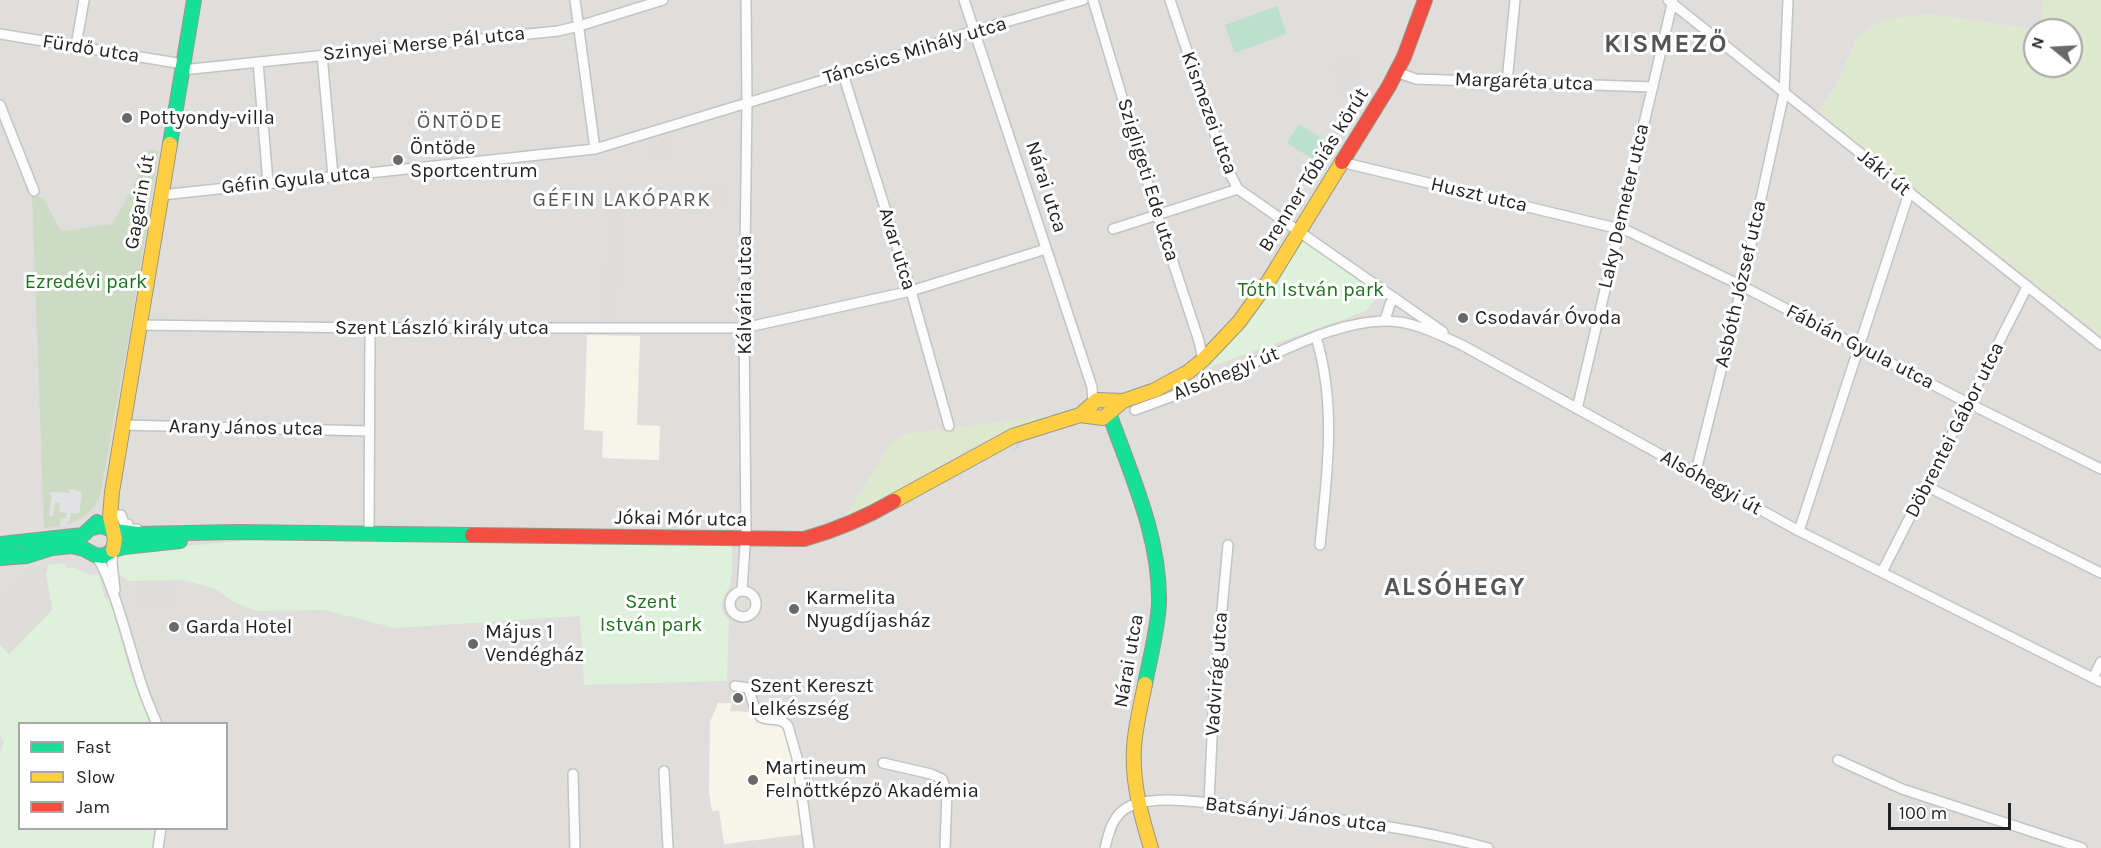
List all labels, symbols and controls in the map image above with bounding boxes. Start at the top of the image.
street label: Táncsics Mihály utca [820,12,1010,90]
north arrow [2023,18,2083,78]
street label: Szinyei Merse Pál utca [322,21,526,67]
street label: Fürdő utca [41,29,141,69]
district label: KISMEZŐ [1604,29,1728,61]
text: N [2026,35,2048,51]
street label: Kismezei utca [1176,48,1242,178]
street label: Margaréta utca [1454,68,1594,96]
street label: Brenner Tóbiás körút [1254,84,1374,256]
street label: Szigligeti Ede utca [1112,96,1184,264]
place label: Pottyondy-villa [139,106,275,130]
district label: ÖNTÖDE [417,109,503,135]
marker: Pottyondy-villa [120,111,134,125]
street label: Laky Demeter utca [1593,121,1655,291]
place label: Öntöde Sportcentrum [410,136,538,183]
street label: Nárai utca [1020,138,1072,236]
street label: Jáki út [1853,145,1915,201]
street label: Gagarin út [120,153,160,251]
marker: Öntöde Sportcentrum [391,153,405,167]
street label: Géfin Gyula utca [220,160,372,200]
street label: Huszt utca [1428,172,1530,218]
district label: GÉFIN LAKÓPARK [532,187,712,213]
street label: Asbóth József utca [1710,198,1772,370]
street label: Avar utca [873,205,921,293]
street label: Kálvária utca [733,235,757,355]
park label: Ezredévi park [25,270,147,294]
park label: Tóth István park [1238,278,1384,302]
street label: Fábián Gyula utca [1782,299,1938,395]
place label: Csodavár Óvoda [1475,306,1621,330]
marker: Csodavár Óvoda [1456,311,1470,325]
street label: Szent László király utca [335,316,549,340]
street label: Döbrentei Gábor utca [1900,338,2010,522]
street label: Alsóhegyi út [1170,342,1282,406]
street label: Arany János utca [169,415,323,441]
street label: Alsóhegyi út [1656,445,1766,521]
street label: Jókai Mór utca [614,506,748,532]
district label: ALSÓHEGY [1384,572,1526,604]
place label: Karmelita Nyugdíjasház [806,586,931,633]
park label: Szent István park [600,590,702,637]
marker: Karmelita Nyugdíjasház [787,602,801,616]
street label: Vadvirág utca [1201,611,1233,737]
street label: Nárai utca [1109,612,1149,710]
place label: Garda Hotel [186,615,292,639]
marker: Garda Hotel [167,620,181,634]
place label: Május 1 Vendégház [485,620,584,667]
marker: Május 1 Vendégház [466,637,480,651]
place label: Szent Kereszt Lelkészség [750,674,874,721]
marker: Szent Kereszt Lelkészség [731,691,745,705]
legend [18,722,228,830]
text: Fast [76,736,111,758]
place label: Martineum Felnőttképző Akadémia [765,756,979,803]
text: Slow [76,766,115,788]
marker: Martineum Felnőttképző Akadémia [746,773,760,787]
scale bar [1891,791,2014,829]
street label: Batsányi János utca [1204,792,1388,838]
text: Jam [76,796,110,818]
text: 100 m [1899,802,1947,824]

